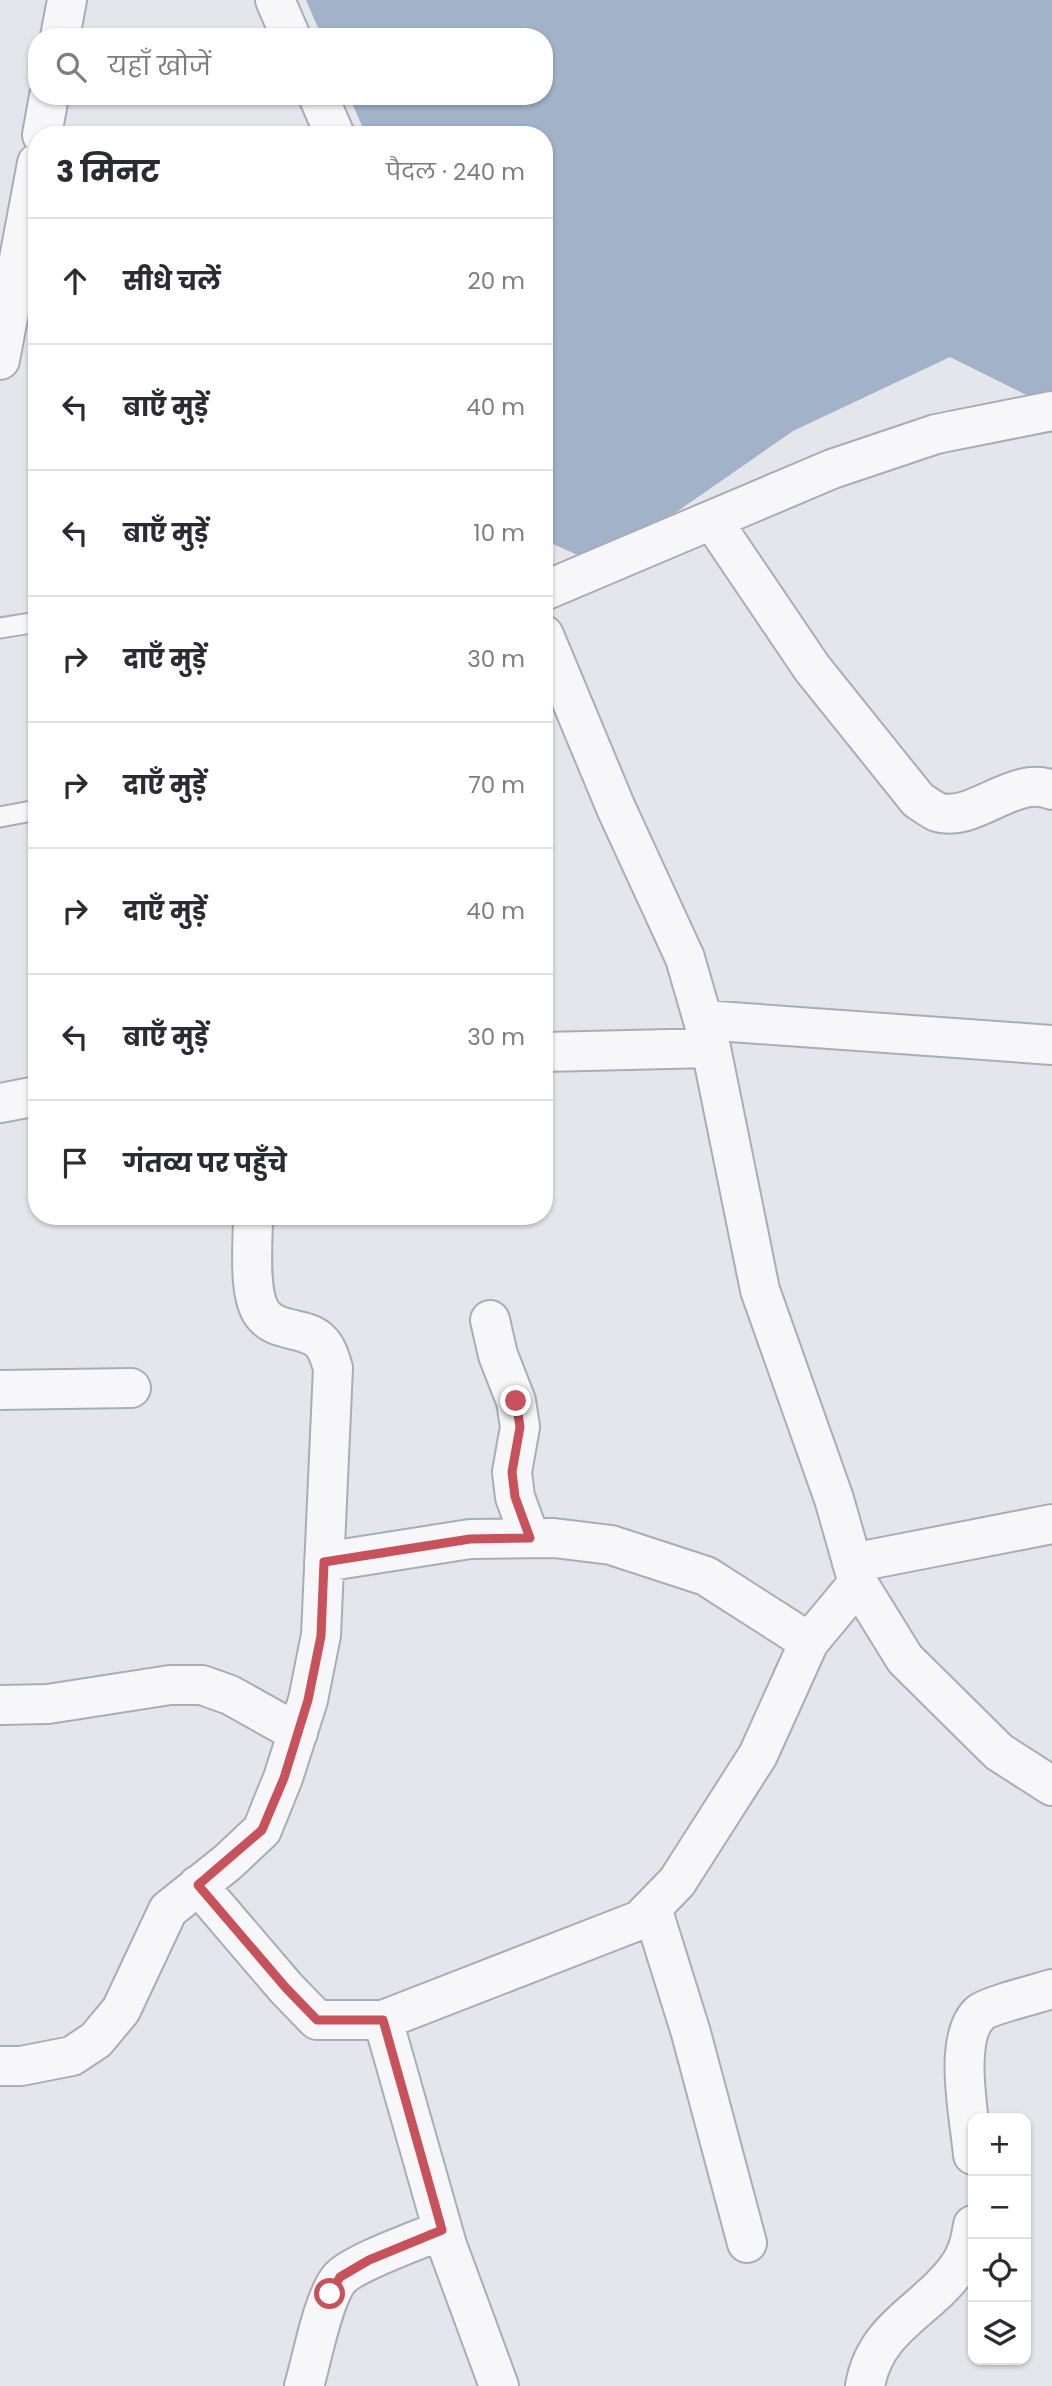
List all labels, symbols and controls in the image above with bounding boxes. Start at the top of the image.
search box [28,28,553,105]
icon: search [52,48,90,86]
text: यहाँ खोजें [108,48,211,84]
text: 3 मिनट [56,150,159,193]
text: पैदल · 240 m [386,156,525,188]
icon: ahead [56,262,94,300]
text: सीधे चलें [123,263,221,299]
text: 20 m [467,265,525,297]
icon: left [56,388,94,426]
text: बाएँ मुड़ें [123,389,208,425]
text: 40 m [466,391,525,423]
icon: left [56,514,94,552]
text: बाएँ मुड़ें [123,515,208,551]
text: 10 m [473,517,525,549]
icon: right [56,640,94,678]
text: दाएँ मुड़ें [123,641,206,677]
text: 30 m [467,643,525,675]
icon: right [56,766,94,804]
text: दाएँ मुड़ें [123,767,206,803]
text: 70 m [468,769,525,801]
icon: right [56,892,94,930]
text: दाएँ मुड़ें [123,893,206,929]
text: 40 m [466,895,525,927]
icon: left [56,1018,94,1056]
text: बाएँ मुड़ें [123,1019,208,1055]
text: 30 m [467,1021,525,1053]
icon: arrive [56,1144,94,1182]
text: गंतव्य पर पहुँचे [123,1145,287,1181]
route end [500,1385,531,1416]
map controls [968,2113,1031,2365]
button: + [968,2113,1031,2176]
button: − [968,2176,1031,2239]
button: locate [968,2239,1031,2302]
route start [314,2278,345,2309]
button: layers [968,2302,1031,2365]

